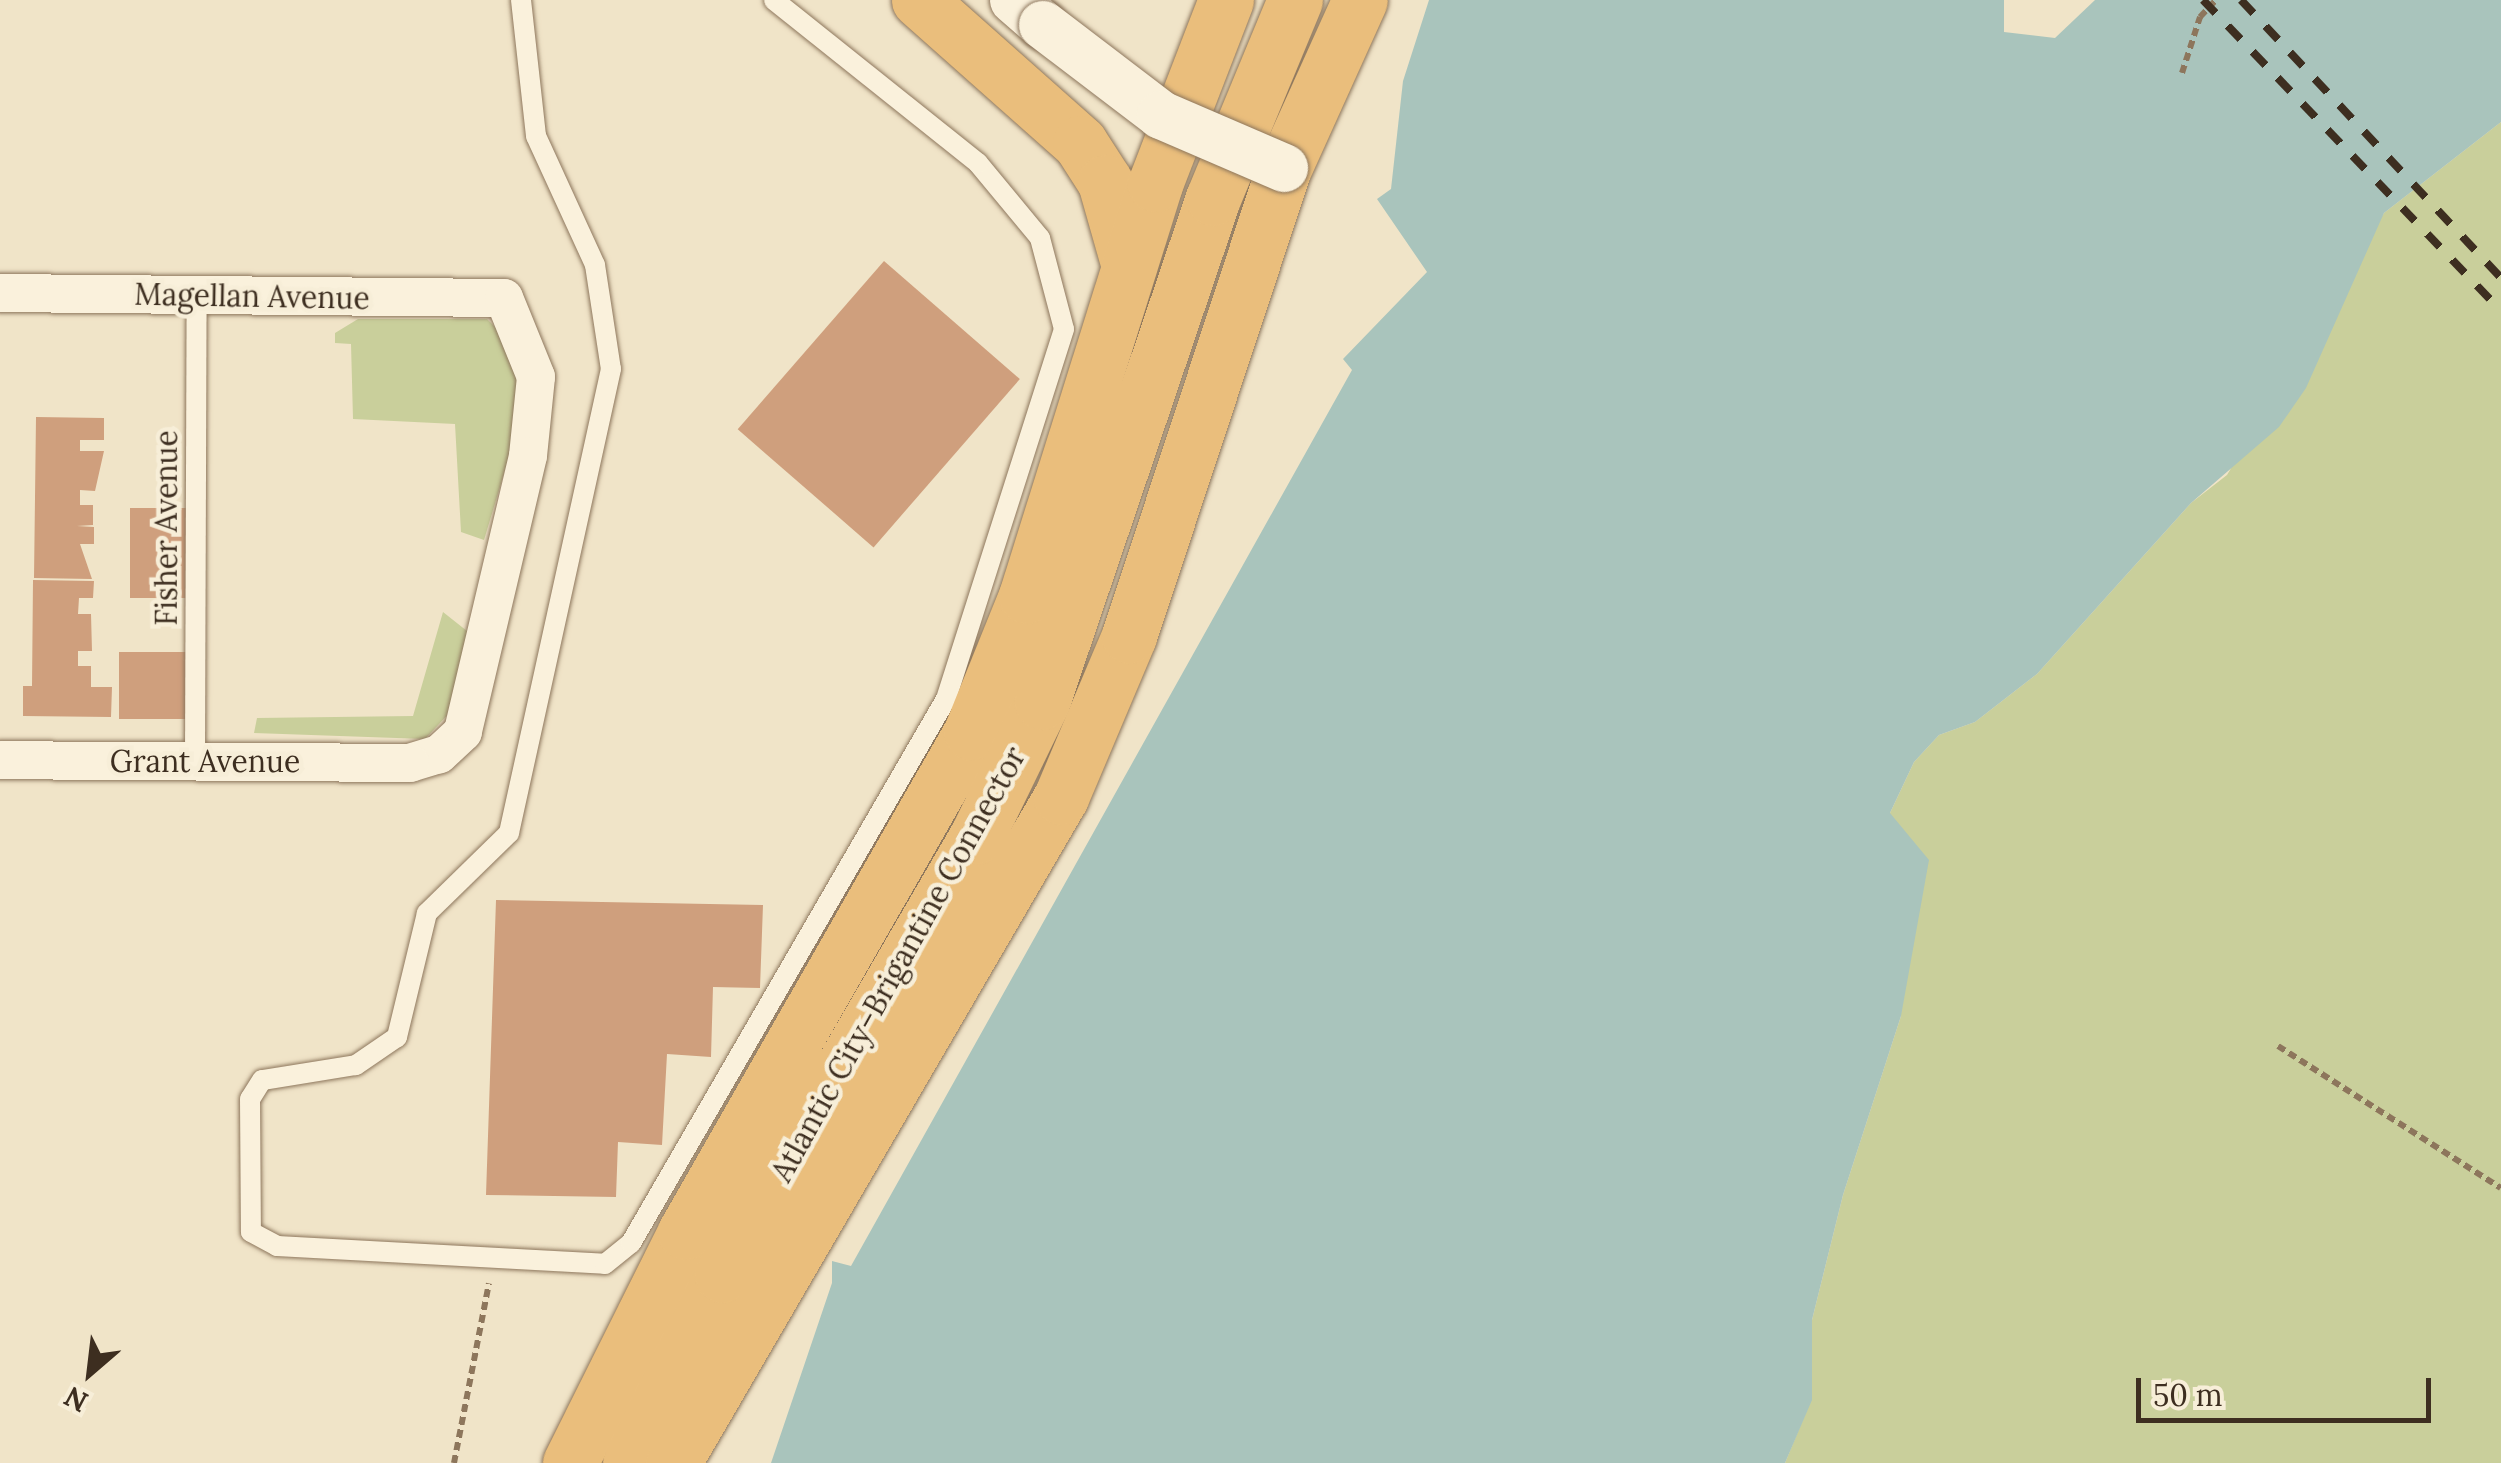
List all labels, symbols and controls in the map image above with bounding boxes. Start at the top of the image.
street label: Magellan Avenue [134,276,370,316]
street label: Fisher Avenue [148,430,184,626]
street label: Atlantic City–Brigantine Connector [763,740,1033,1188]
street label: Grant Avenue [110,743,300,779]
north arrow [40,1323,140,1423]
scale bar [2141,1358,2436,1420]
text: 50 m [2153,1376,2223,1414]
text: N [58,1379,94,1420]

